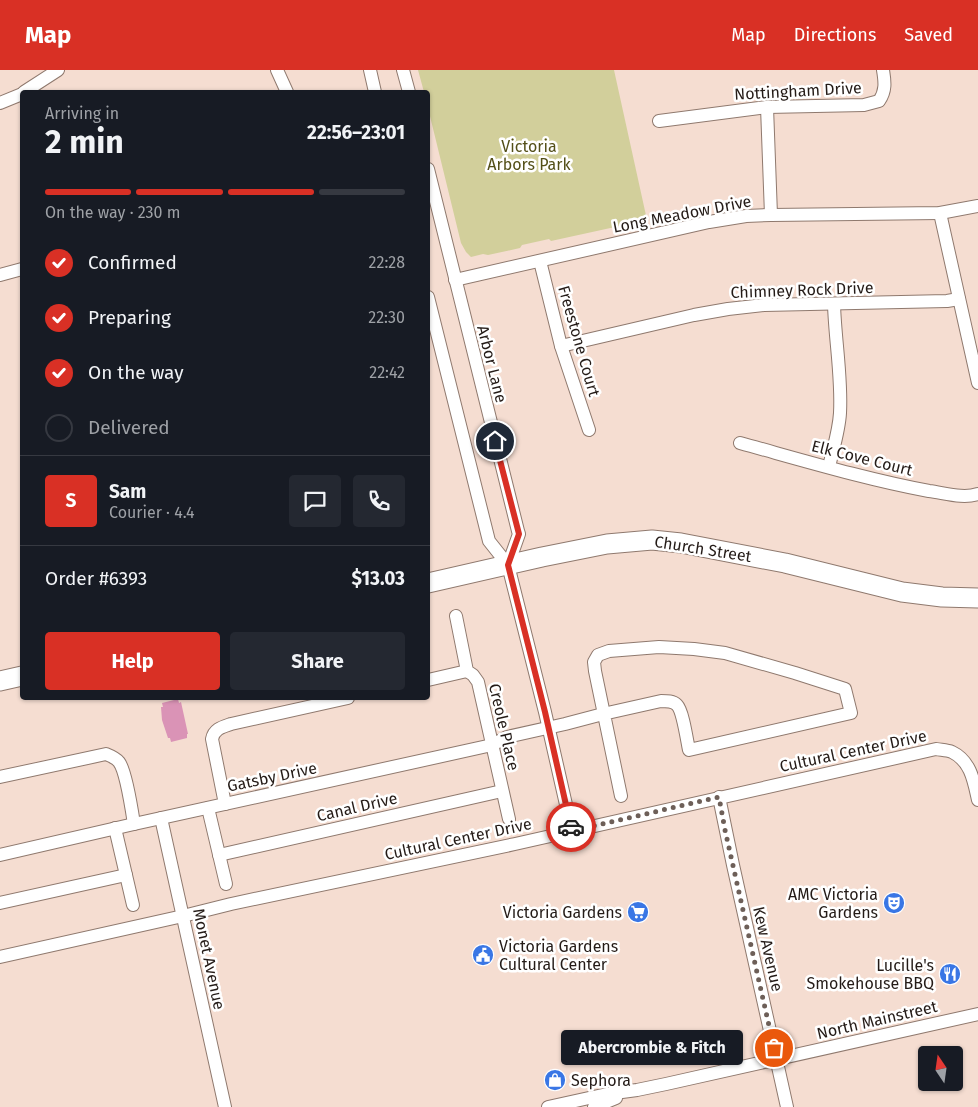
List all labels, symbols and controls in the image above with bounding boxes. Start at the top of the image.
text: Map [25,21,71,49]
text: Map [731,24,766,46]
text: Directions [794,24,876,46]
text: Saved [904,24,953,46]
street label: Nottingham Drive [734,78,862,104]
text: Arriving in [45,104,119,123]
text: 22:56–23:01 [307,121,405,144]
text: 2 min [45,123,124,161]
park label: Victoria Arbors Park [487,137,571,174]
street label: Long Meadow Drive [611,191,753,237]
text: On the way · 230 m [45,203,180,222]
icon: check [45,249,73,277]
text: Confirmed [88,251,177,274]
text: 22:28 [369,253,405,272]
street label: Chimney Rock Drive [730,278,874,302]
street label: Freestone Court [554,283,604,399]
icon: check [45,304,73,332]
text: Preparing [88,306,171,329]
text: 22:30 [368,308,405,327]
street label: Arbor Lane [473,323,511,405]
icon: check [45,359,73,387]
text: On the way [88,361,184,384]
text: 22:42 [369,363,405,382]
text: Delivered [88,416,170,439]
pin [474,420,516,462]
icon: home [481,427,509,455]
street label: Elk Cove Court [809,436,915,480]
button: chat [289,475,341,527]
button: phone [353,475,405,527]
text: Sam [109,480,146,503]
text: S [66,489,76,512]
text: Courier · 4.4 [109,503,195,522]
street label: Church Street [653,532,753,566]
text: Order #6393 [45,567,147,590]
text: $13.03 [351,567,405,590]
button: Help [45,632,220,690]
button: Share [230,632,405,690]
street label: Creole Place [485,682,523,772]
street label: Cultural Center Drive [778,726,928,776]
street label: Gatsby Drive [225,758,319,796]
street label: Canal Drive [315,789,399,825]
courier [546,802,596,852]
icon: car [557,813,585,841]
street label: Cultural Center Drive [383,814,533,864]
place label: AMC Victoria Gardens [788,885,878,922]
theatre icon: AMC Victoria Gardens [882,891,906,915]
supermarket icon: Victoria Gardens [626,900,650,924]
place label: Victoria Gardens [503,903,622,922]
street label: Kew Avenue [749,905,787,993]
street label: Monet Avenue [189,907,229,1011]
place label: Victoria Gardens Cultural Center [499,937,618,974]
public building icon: Victoria Gardens Cultural Center [471,943,495,967]
place label: Lucille's Smokehouse BBQ [806,956,934,993]
restaurant icon: Lucille's Smokehouse BBQ [938,962,962,986]
street label: North Mainstreet [815,997,939,1043]
pin [753,1027,795,1069]
callout: Abercrombie & Fitch [562,1030,744,1066]
icon: bag [760,1034,788,1062]
text: Abercrombie & Fitch [578,1038,726,1057]
north arrow [918,1046,962,1091]
map controls [918,1046,963,1091]
shop icon: Sephora [543,1068,567,1092]
place label: Sephora [571,1071,631,1090]

